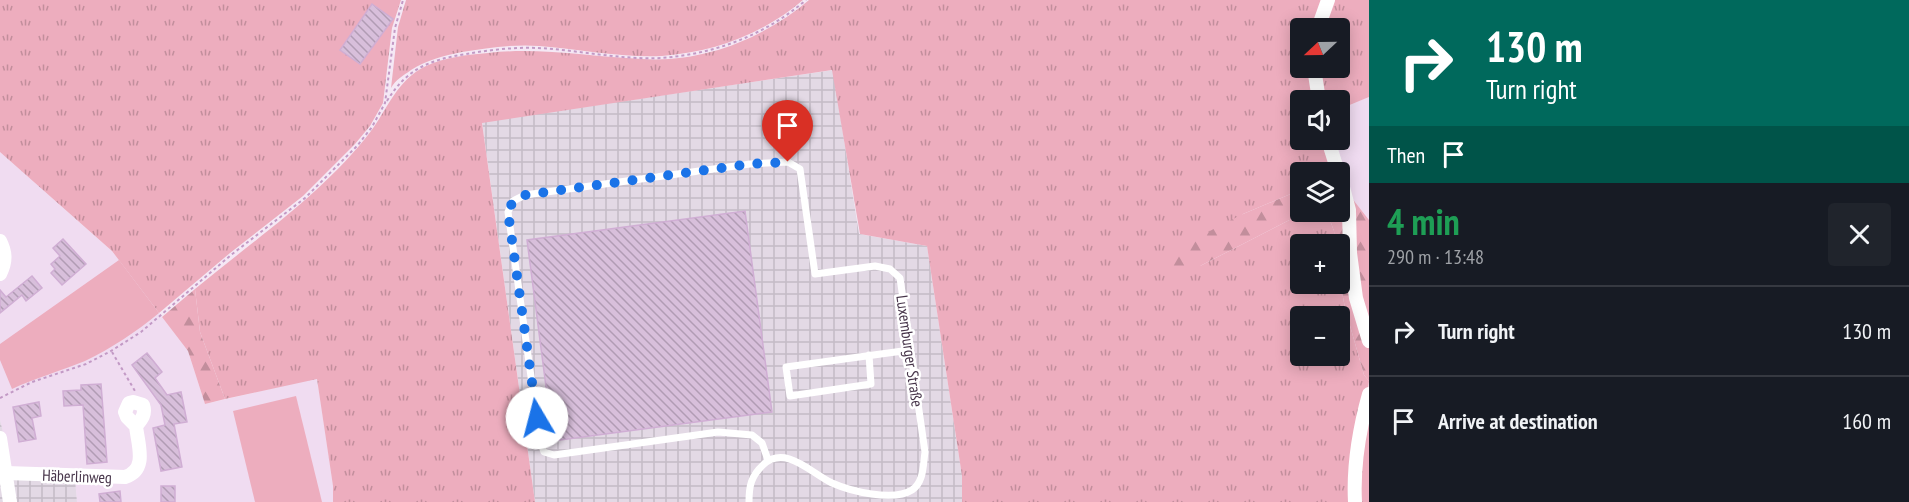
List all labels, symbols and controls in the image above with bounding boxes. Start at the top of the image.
north arrow [1290,18,1350,78]
map controls [1290,18,1350,366]
text: 130 m [1486,19,1583,74]
icon: right [1387,24,1465,102]
text: Turn right [1486,72,1577,106]
button: sound [1290,90,1350,150]
pin [762,100,813,162]
icon: arrive [771,109,804,142]
icon: arrive [1437,138,1470,171]
text: Then [1387,141,1425,169]
button: layers [1290,162,1350,222]
text: 4 min [1387,198,1460,245]
button: close [1828,203,1891,266]
button: + [1290,234,1350,294]
text: 290 m · 13:48 [1387,244,1484,270]
street label: Luxemburger Straße [892,294,928,408]
button: − [1290,306,1350,366]
icon: right [1387,315,1420,348]
text: Turn right [1438,317,1515,345]
text: 130 m [1842,317,1891,345]
position arrow [505,386,569,450]
icon: arrive [1387,405,1420,438]
text: Arrive at destination [1438,407,1598,435]
text: 160 m [1842,407,1891,435]
street label: Häberlinweg [42,465,112,487]

